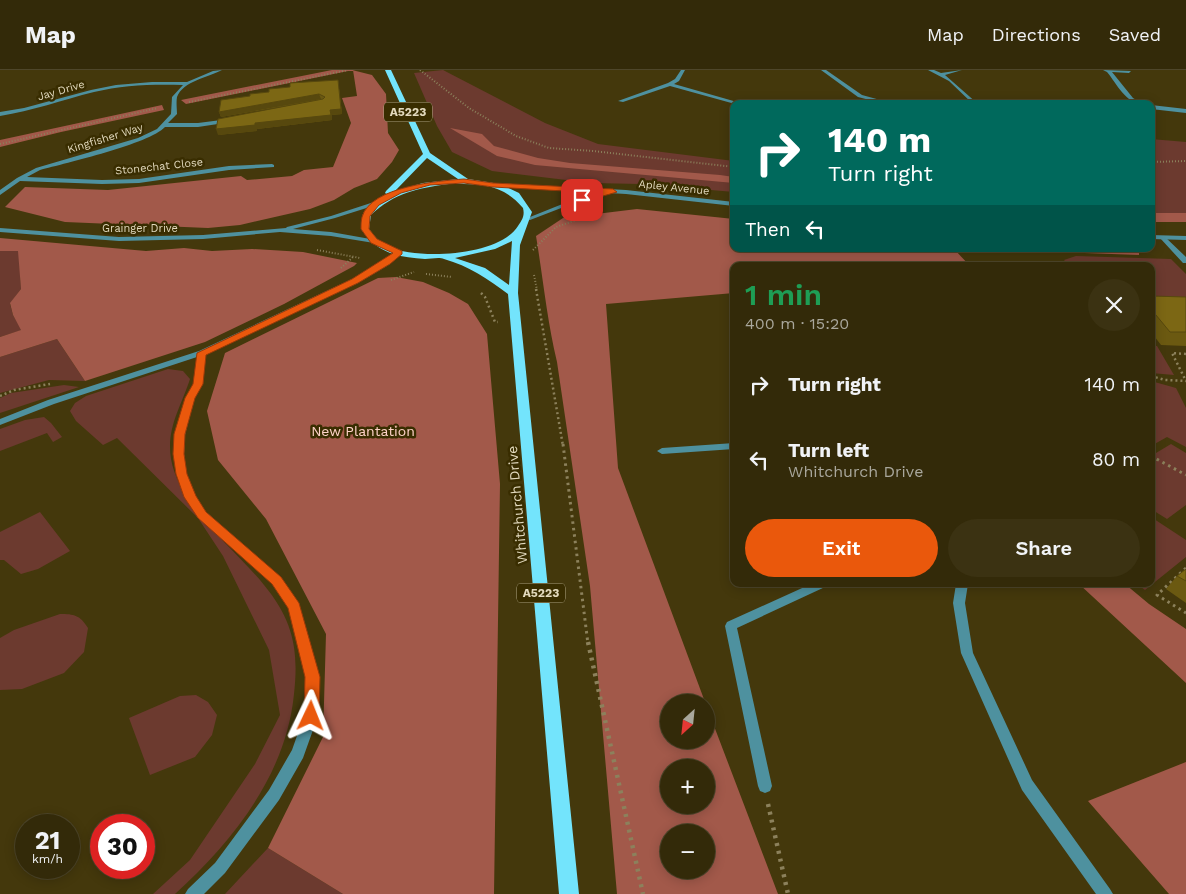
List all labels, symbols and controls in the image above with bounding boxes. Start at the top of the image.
text: Map [25,21,76,49]
text: Map [927,24,964,45]
text: Directions [992,24,1081,45]
text: Saved [1109,24,1161,45]
street label: Jay Drive [36,78,86,103]
road number: A5223 [384,102,432,122]
text: 140 m [828,119,931,161]
icon: right [745,120,810,185]
street label: Kingfisher Way [66,121,145,156]
street label: Stonechat Close [114,155,204,178]
text: Turn right [828,161,933,186]
street label: Apley Avenue [638,177,710,198]
pin [561,179,603,221]
icon: arrive [568,186,596,214]
icon: left [801,215,829,243]
text: Then [745,218,791,241]
street label: Grainger Drive [102,222,178,235]
text: 1 min [745,277,822,312]
button: close [1088,279,1140,331]
text: 400 m · 15:20 [745,314,849,333]
icon: right [745,371,773,399]
text: Turn right [788,373,881,396]
text: 140 m [1085,373,1140,396]
park label: New Plantation [311,423,415,439]
text: Turn left [788,439,869,462]
street label: Whitchurch Drive [504,445,530,565]
icon: left [745,446,773,474]
text: 80 m [1092,448,1140,471]
text: Whitchurch Drive [788,462,923,481]
button: Exit [745,519,938,577]
button: Share [948,519,1140,577]
road number: A5223 [517,584,565,602]
position arrow [284,689,336,741]
north arrow [660,694,715,749]
map controls [660,694,715,879]
button: + [660,759,715,814]
speed limit sign: 30 [90,814,155,879]
button: − [660,824,715,879]
text: 21 [35,826,60,855]
text: km/h [32,852,63,866]

